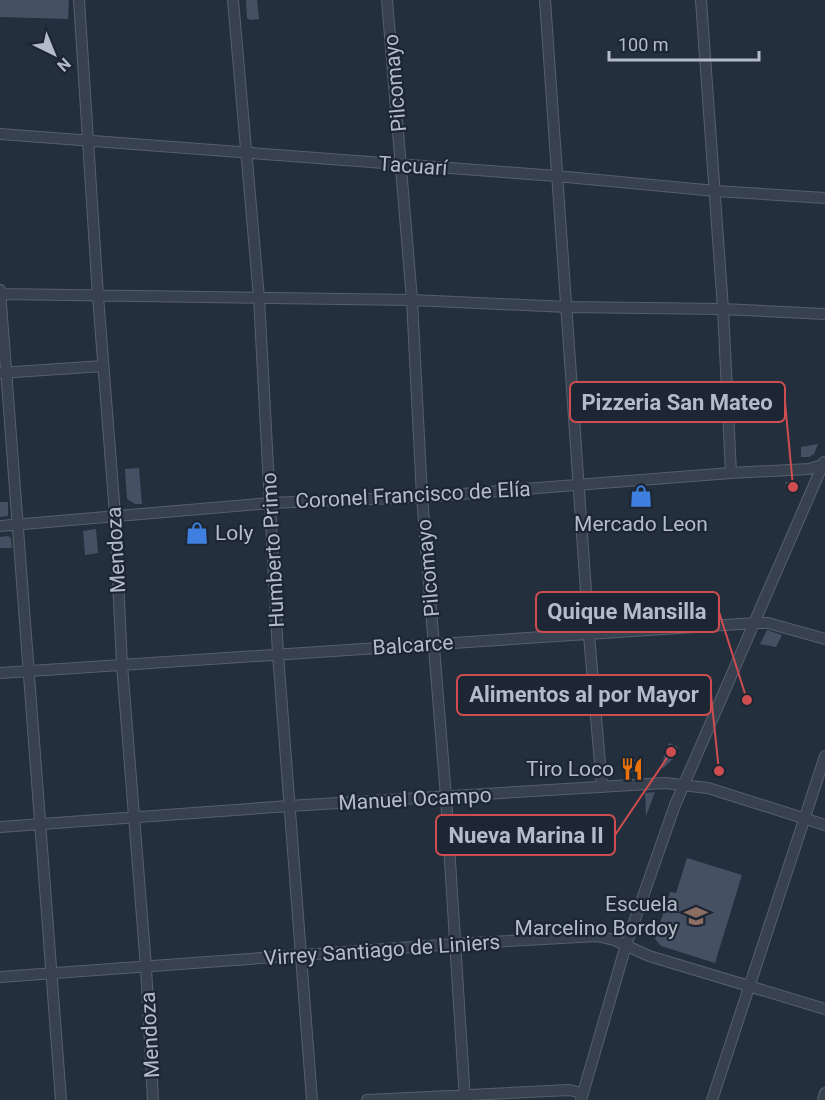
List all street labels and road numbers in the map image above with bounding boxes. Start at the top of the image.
street label: Pilcomayo [379,33,411,133]
street label: Tacuarí [378,152,449,180]
street label: Humberto Primo [257,472,289,628]
street label: Coronel Francisco de Elía [295,477,531,513]
street label: Mendoza [102,506,130,594]
street label: Pilcomayo [412,518,444,618]
street label: Balcarce [372,630,454,660]
street label: Manuel Ocampo [338,783,492,815]
street label: Virrey Santiago de Liniers [263,930,501,970]
street label: Mendoza [136,991,164,1079]

